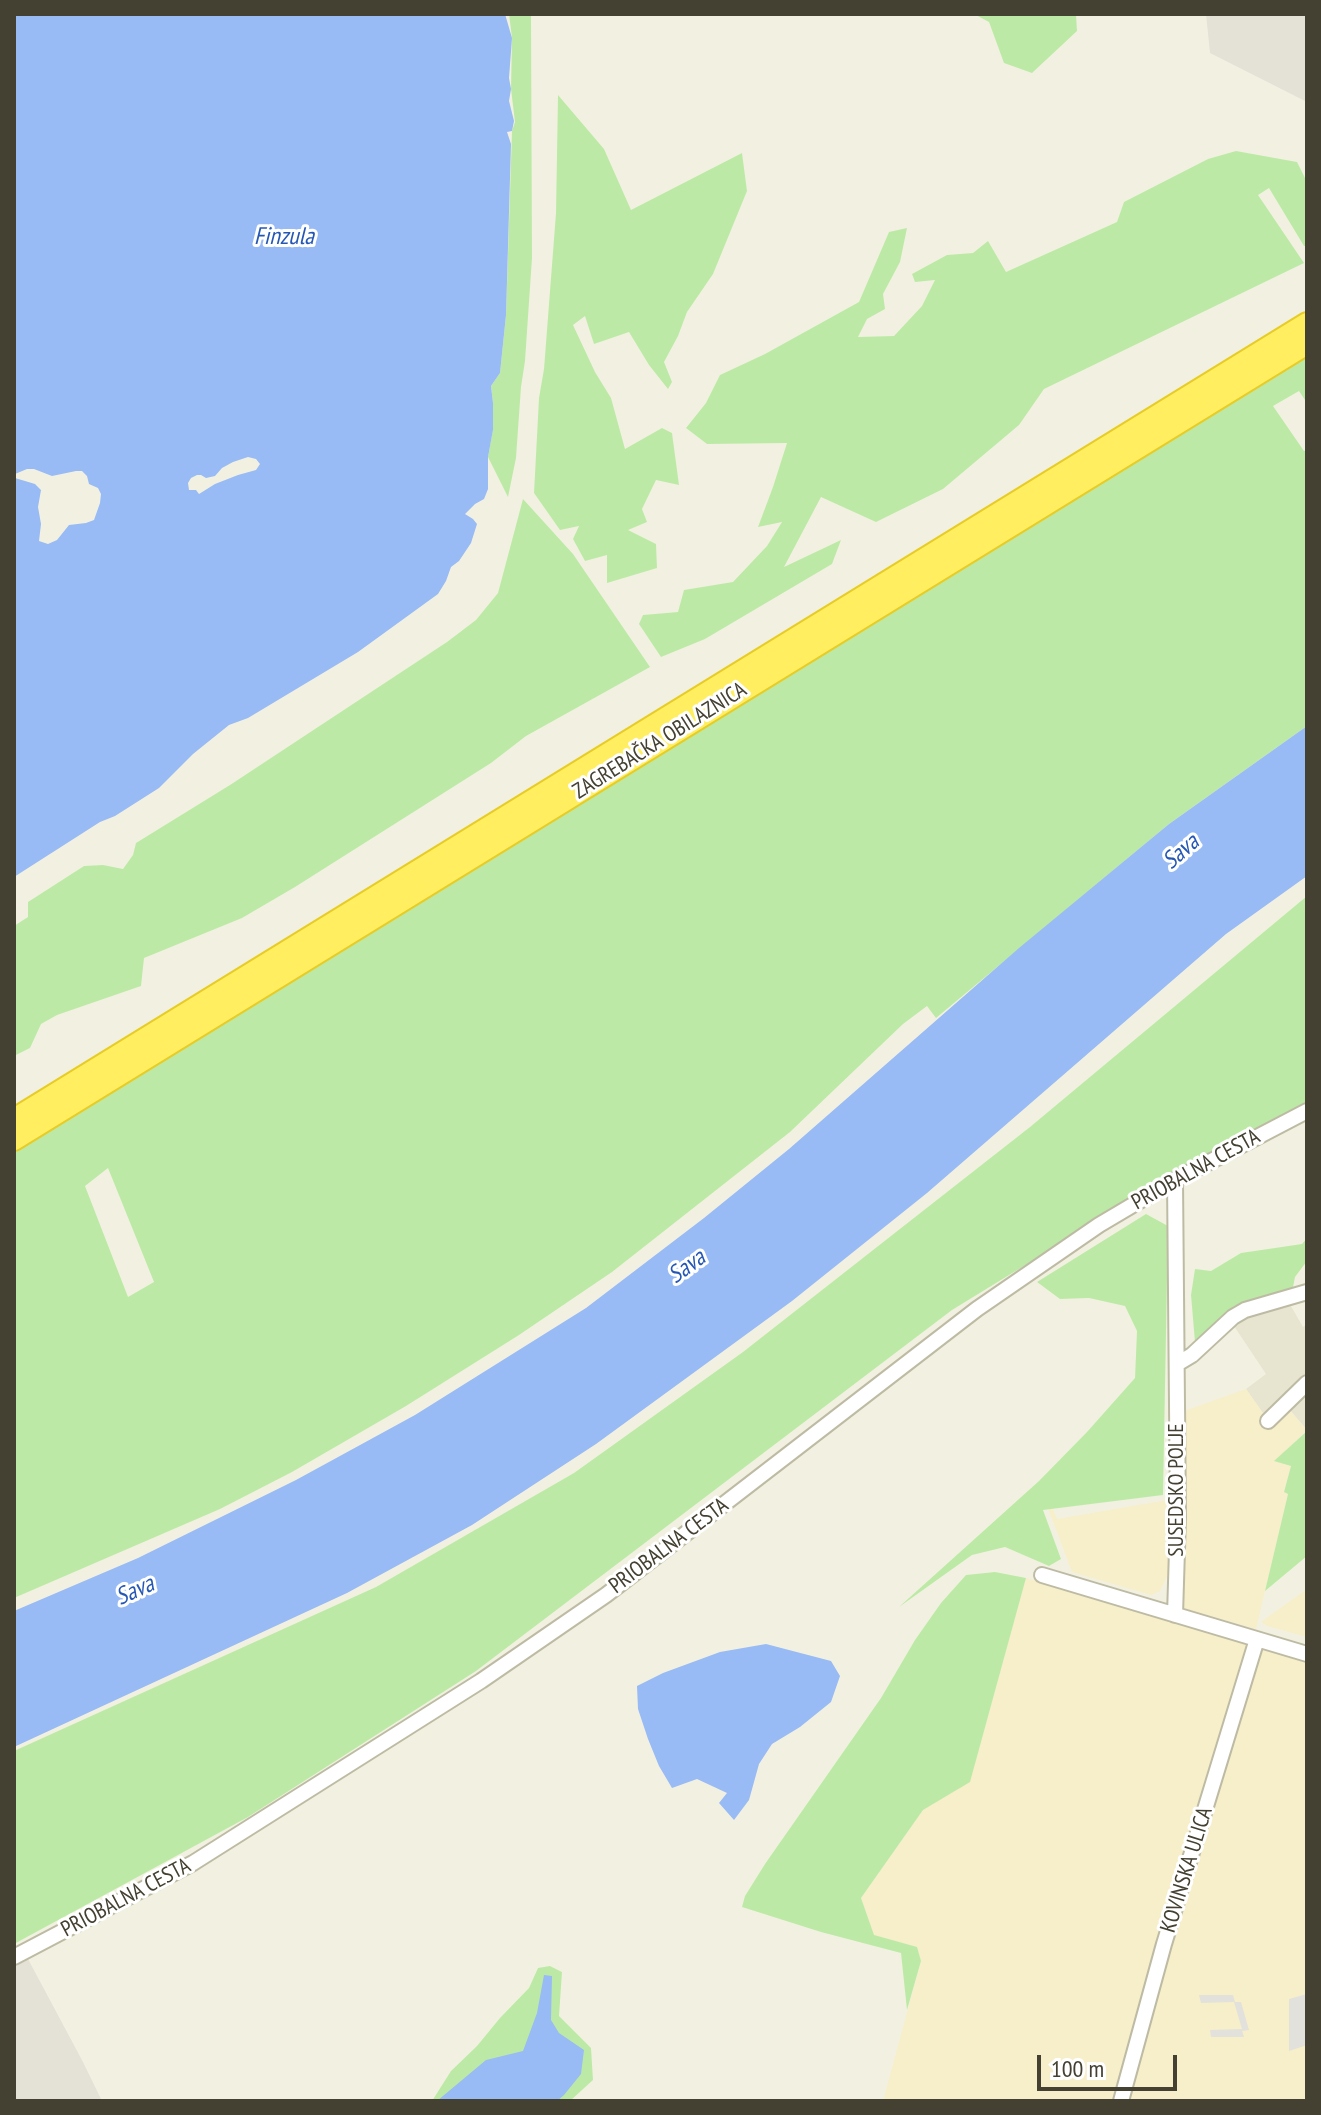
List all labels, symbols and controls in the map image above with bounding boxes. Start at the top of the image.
water label: Finzula [254,223,314,251]
street label: ZAGREBAČKA OBILAZNICA [568,677,752,805]
water label: Sava [1157,828,1205,876]
street label: PRIOBALNA CESTA [1127,1124,1265,1216]
water label: Sava [663,1244,711,1290]
street label: SUSEDSKO POLJE [1164,1423,1190,1557]
street label: PRIOBALNA CESTA [604,1493,734,1599]
water label: Sava [111,1570,159,1612]
street label: KOVINSKA ULICA [1155,1804,1219,1936]
street label: PRIOBALNA CESTA [57,1853,195,1943]
scale bar [1041,2039,1181,2089]
text: 100 m [1051,2053,1104,2084]

